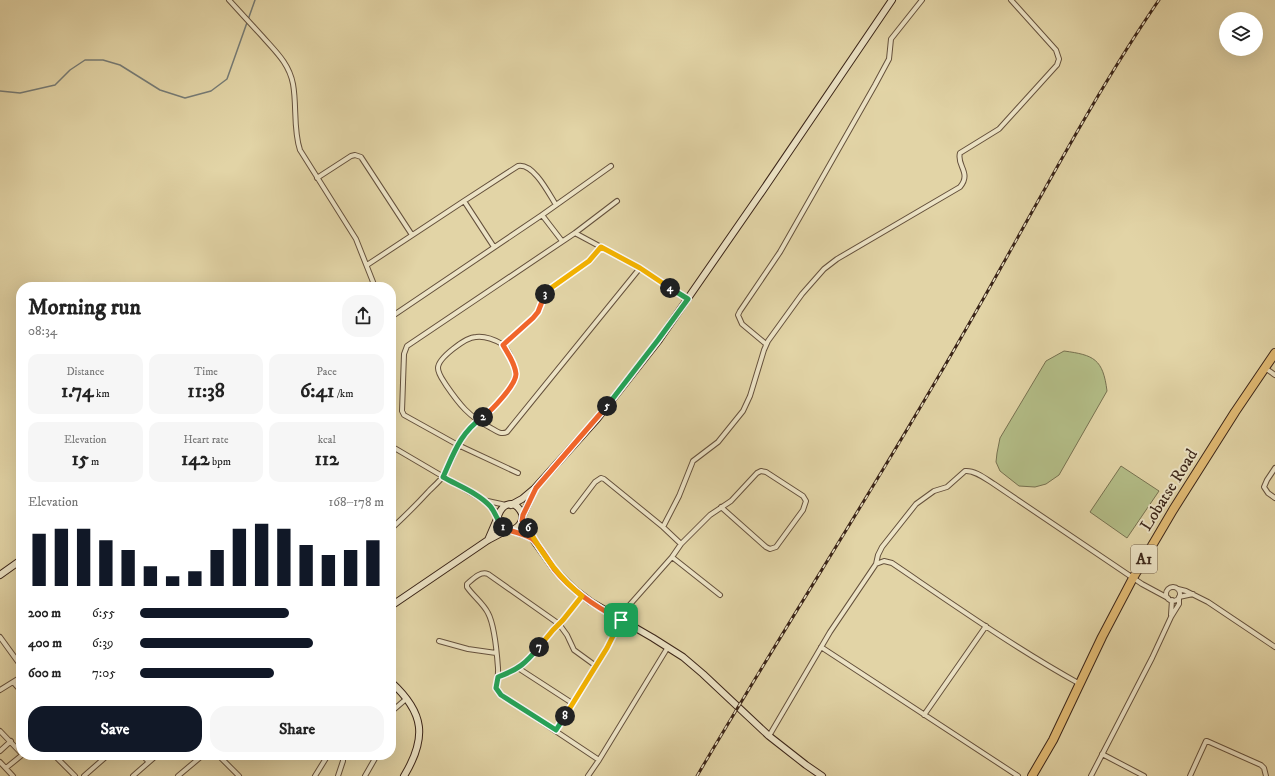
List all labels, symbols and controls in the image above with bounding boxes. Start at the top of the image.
map controls [1219,12,1263,56]
button: layers [1219,12,1263,56]
pin: 4 [660,278,680,298]
text: 4 [667,281,673,295]
pin: 3 [535,284,555,304]
text: 3 [543,287,547,301]
text: Morning run [28,294,141,321]
button: share [342,295,384,337]
text: 08:34 [28,323,57,339]
text: Distance [66,365,104,379]
text: Time [194,365,218,379]
text: Pace [316,365,337,379]
text: 1.74 [61,379,94,404]
text: 11:38 [187,379,225,404]
text: 6:41 [300,379,334,404]
text: km [94,387,110,401]
text: /km [334,387,353,401]
pin: 5 [597,396,617,416]
text: 5 [604,399,610,413]
pin: 2 [473,407,493,427]
text: 2 [480,410,486,424]
text: Elevation [64,433,107,447]
text: Heart rate [183,433,229,447]
text: kcal [318,433,336,447]
street label: Lobatse Road [1135,444,1203,535]
text: 15 [71,447,89,472]
text: 142 [181,447,210,472]
text: 112 [314,447,339,472]
text: m [89,455,99,469]
text: bpm [210,455,231,469]
text: Elevation [28,494,78,510]
text: 168–178 m [328,494,384,510]
pin: 1 [493,517,513,537]
pin: 6 [518,518,538,538]
text: 1 [501,520,505,534]
text: 6 [525,521,531,535]
road number: A1 [1131,545,1157,573]
pin [604,603,638,637]
text: 200 m [28,605,61,621]
text: 6:55 [92,605,115,621]
icon: arrive [610,609,632,631]
text: 400 m [28,635,62,651]
text: 6:39 [92,635,114,651]
pin: 7 [529,637,549,657]
text: 7 [536,640,542,654]
text: 600 m [28,665,61,681]
text: 7:05 [92,665,116,681]
button: Save [28,706,202,752]
button: Share [210,706,384,752]
pin: 8 [555,706,575,726]
text: 8 [562,709,568,723]

